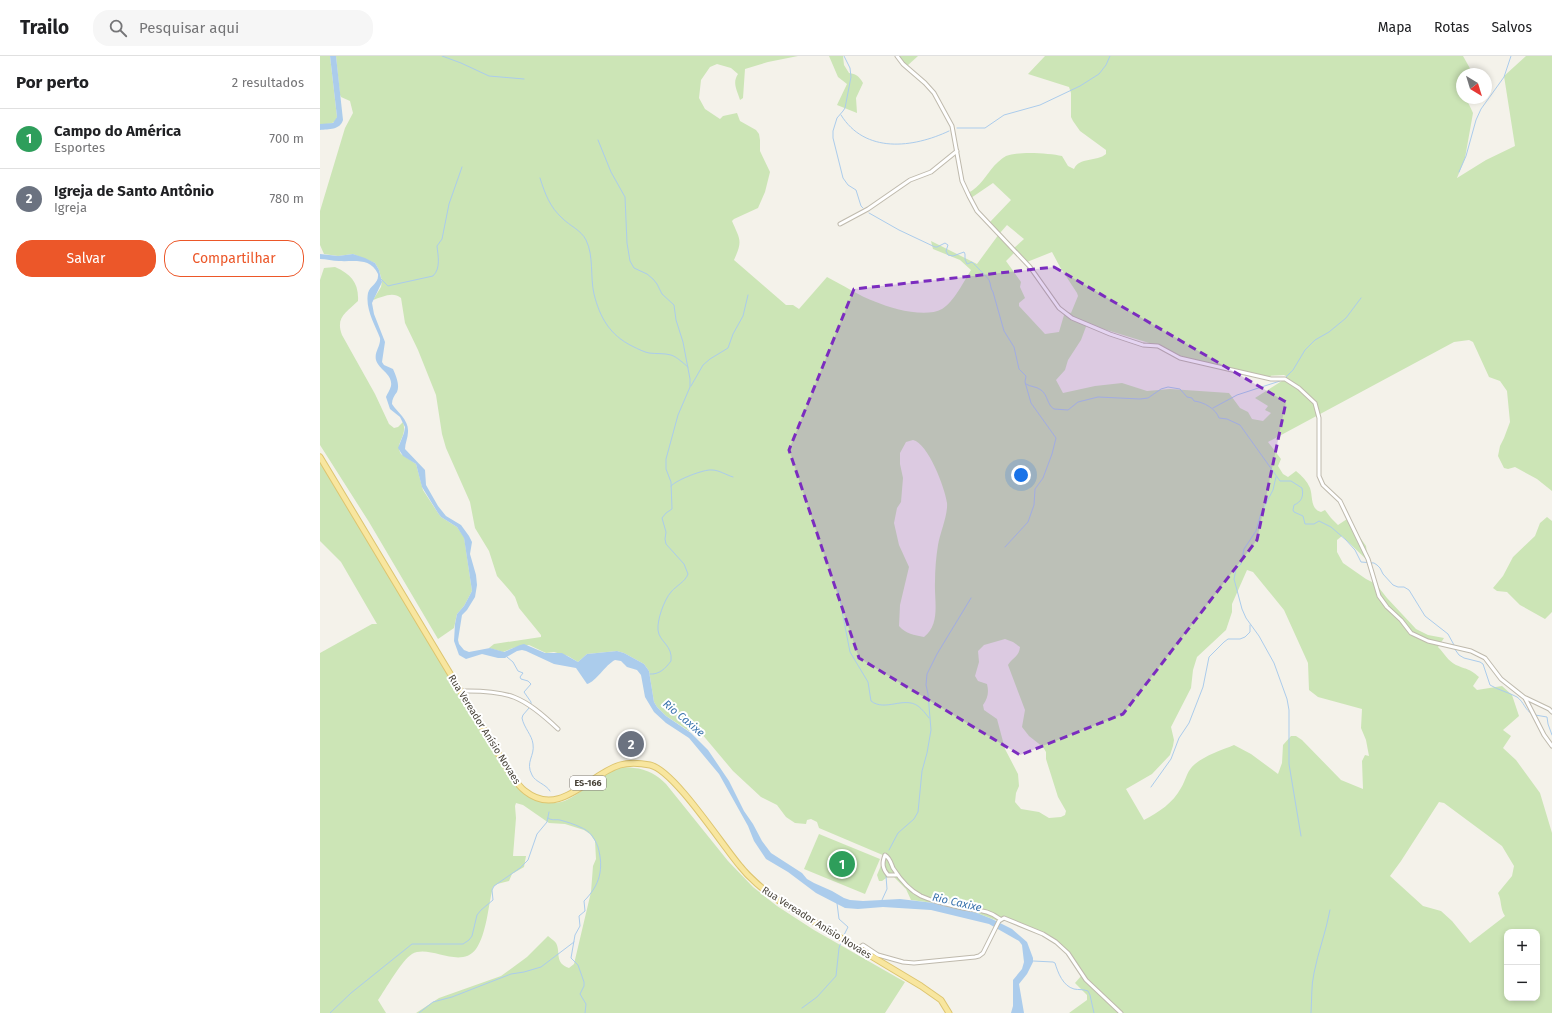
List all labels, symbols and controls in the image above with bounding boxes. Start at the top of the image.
search box [93,10,373,46]
text: Trailo [20,16,69,39]
icon: search [107,17,129,39]
text: Pesquisar aqui [139,19,239,37]
text: Mapa [1378,19,1412,36]
text: Rotas [1434,19,1469,36]
text: Salvos [1491,19,1532,36]
north arrow [1456,68,1492,104]
text: Por perto [16,72,89,93]
text: 2 resultados [232,75,304,90]
text: Campo do América [54,122,181,140]
text: 1 [26,131,32,146]
text: 700 m [269,131,304,146]
text: Esportes [54,140,105,155]
text: Igreja de Santo Antônio [54,182,214,200]
text: 2 [26,191,32,206]
text: 780 m [269,191,304,206]
text: Igreja [54,200,87,215]
button: Salvar [16,240,156,277]
button: Compartilhar [164,240,304,277]
your location [1011,465,1031,485]
street label: Rua Vereador Anísio Novaes [445,672,524,787]
water label: Rio Caxixe [660,697,707,740]
pin: 2 [618,729,644,759]
road number: ES-166 [570,776,606,790]
pin: 1 [829,849,855,879]
street label: Rua Vereador Anísio Novaes [760,883,874,962]
water label: Rio Caxixe [931,891,983,915]
map controls [1504,929,1540,1001]
button: + [1504,929,1540,965]
button: − [1504,965,1540,1001]

